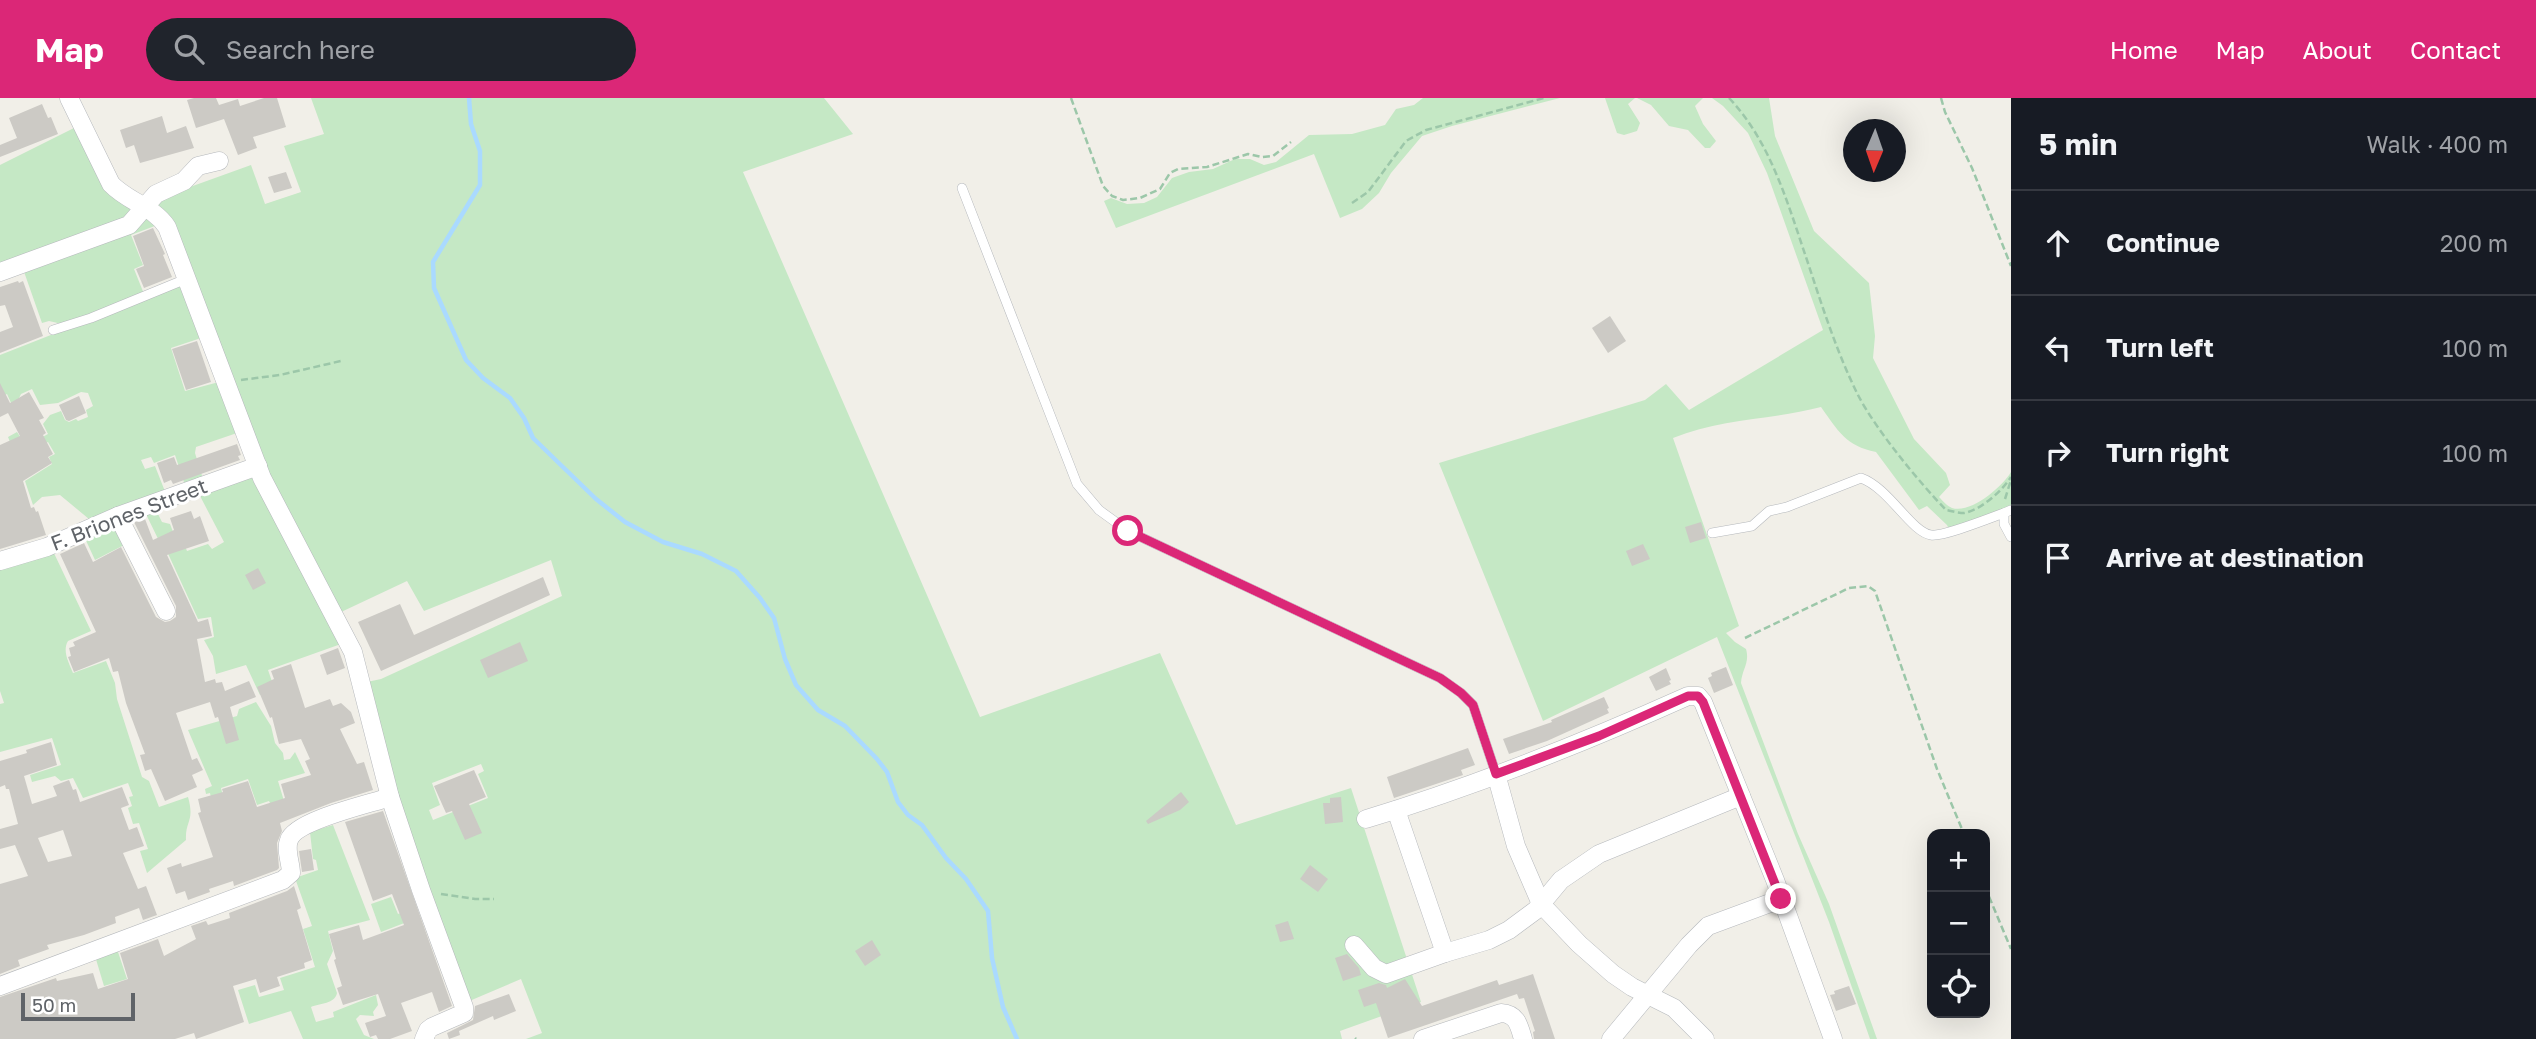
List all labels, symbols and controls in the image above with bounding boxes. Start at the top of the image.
search box [146,18,636,81]
text: Map [35,30,104,69]
icon: search [170,30,208,68]
text: Search here [226,34,375,65]
text: Home [2110,35,2178,64]
text: Map [2216,35,2265,64]
text: About [2303,35,2372,64]
text: Contact [2410,35,2501,64]
north arrow [1843,119,1906,182]
text: 5 min [2039,126,2117,162]
text: Walk · 400 m [2366,130,2508,158]
icon: ahead [2039,224,2077,262]
text: Continue [2106,227,2220,258]
text: 200 m [2440,229,2508,257]
icon: left [2039,329,2077,367]
text: Turn left [2106,332,2214,363]
text: 100 m [2442,334,2508,362]
icon: right [2039,434,2077,472]
text: Turn right [2106,437,2229,468]
text: 100 m [2442,439,2508,467]
street label: F. Briones Street [47,472,211,556]
route start [1112,515,1143,546]
icon: arrive [2039,539,2077,577]
text: Arrive at destination [2106,542,2364,573]
map controls [1927,829,1990,1018]
button: + [1927,829,1990,892]
route end [1765,883,1796,914]
button: − [1927,892,1990,955]
button: locate [1927,955,1990,1018]
scale bar [21,990,135,1022]
text: 50 m [32,993,76,1016]

